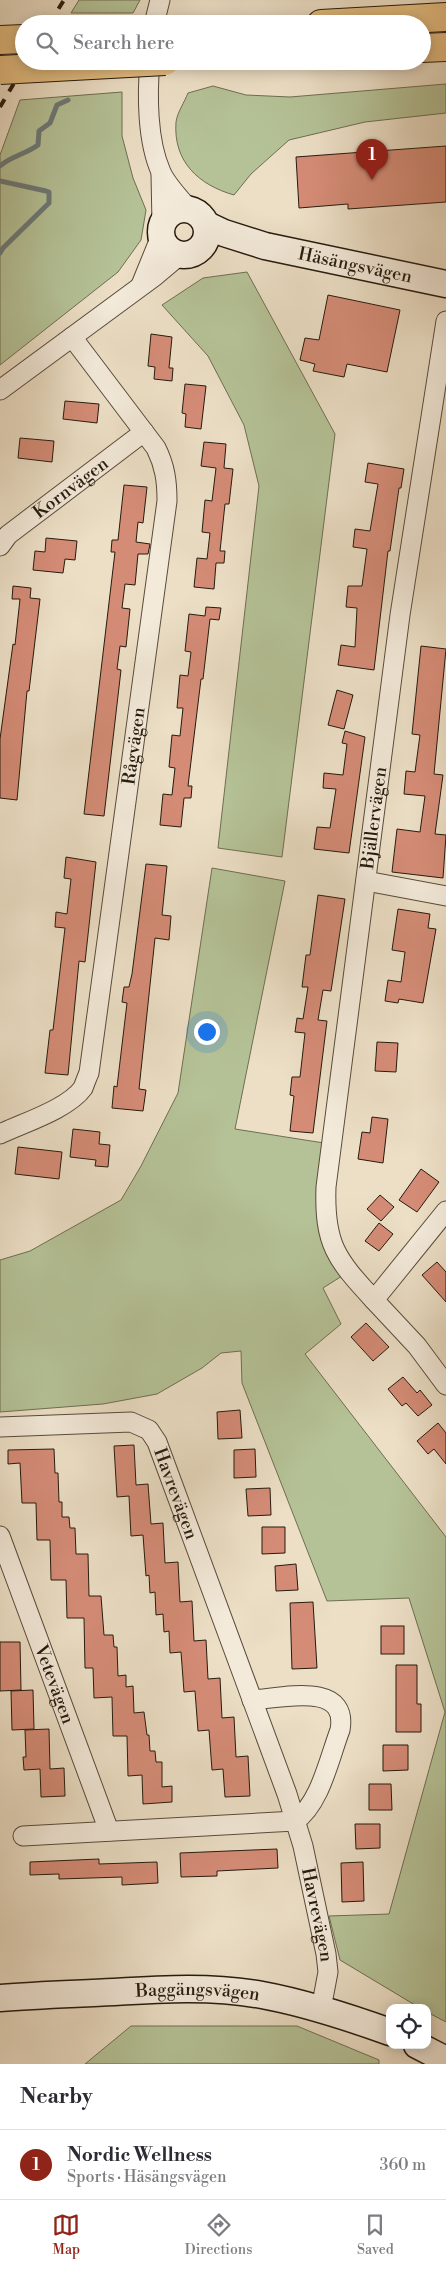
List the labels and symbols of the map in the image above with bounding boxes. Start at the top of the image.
pin: 1 [356,139,388,180]
street label: Häsängsvägen [296,242,415,288]
street label: Kornvägen [28,452,113,524]
street label: Rågvägen [117,705,150,786]
street label: Bjällervägen [356,765,392,871]
your location [194,1019,220,1045]
street label: Havrevägen [149,1444,203,1543]
street label: Vetevägen [29,1641,80,1727]
street label: Havrevägen [296,1865,338,1963]
street label: Baggängsvägen [134,1977,262,2006]

